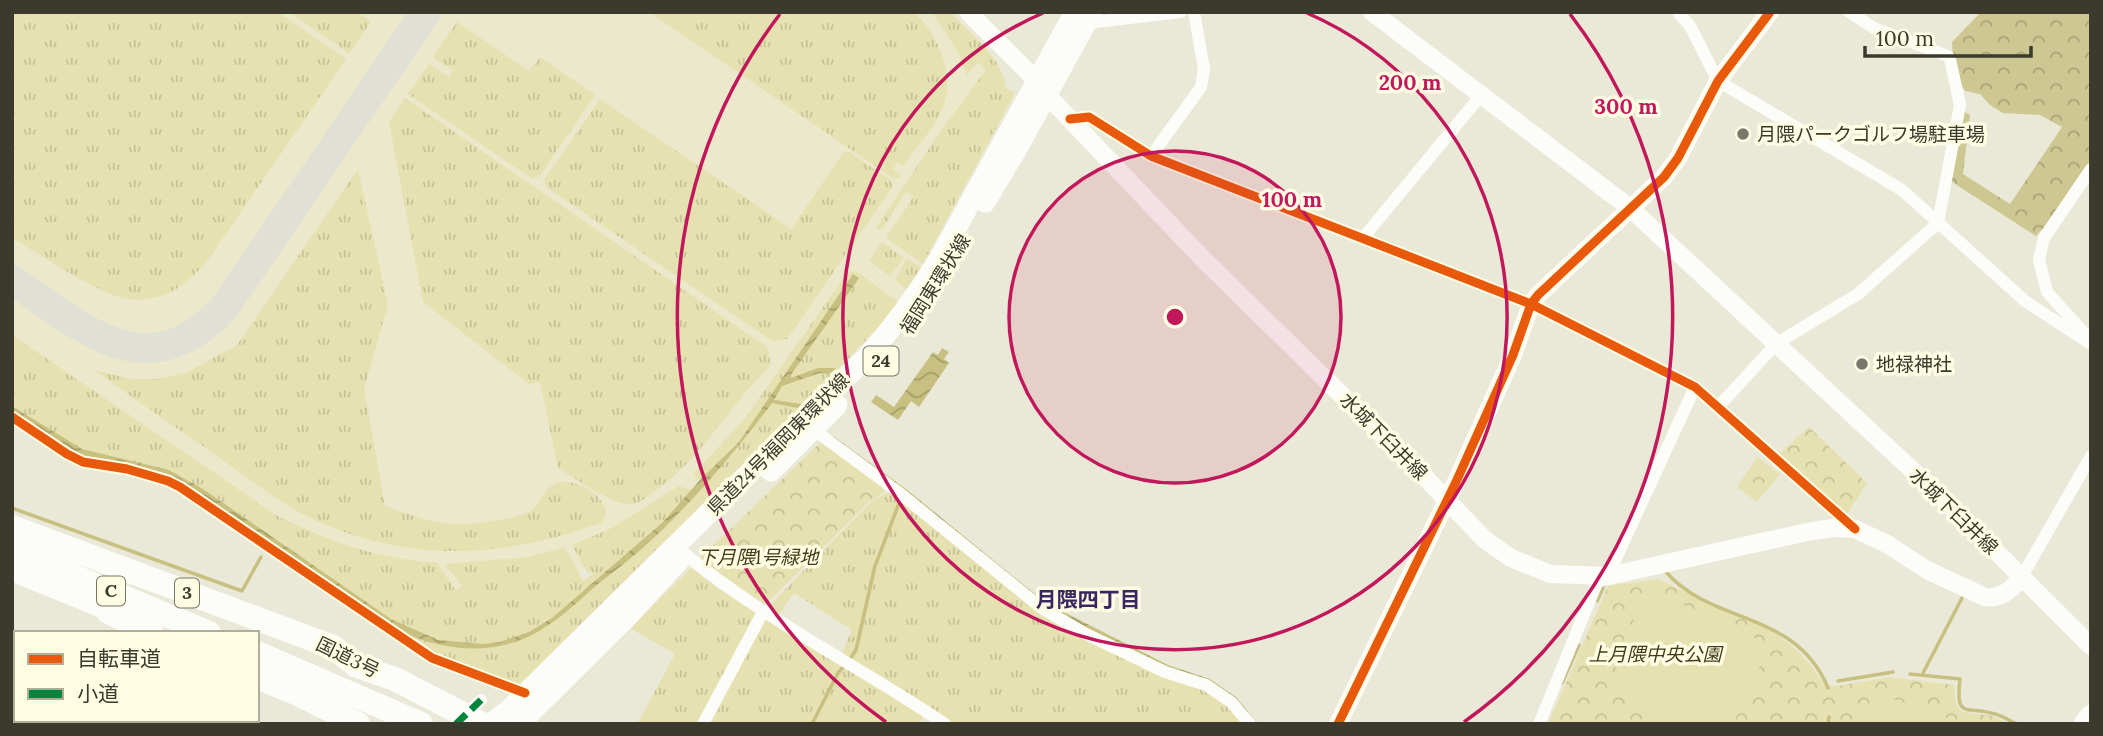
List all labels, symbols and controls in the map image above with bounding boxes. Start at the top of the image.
scale bar [1865,14,2031,58]
text: 100 m [1876,25,1934,52]
text: 200 m [1379,69,1441,96]
text: 300 m [1594,93,1658,120]
place label: 月隈パークゴルフ場駐車場 [1757,122,1985,146]
marker: 月隈パークゴルフ場駐車場 [1735,126,1751,142]
text: 100 m [1262,186,1322,213]
street label: 福岡東環状線 [895,229,975,339]
centre of rings [1163,305,1187,329]
road number: 24 [864,346,898,376]
place label: 地禄神社 [1876,352,1952,376]
marker: 地禄神社 [1854,356,1870,372]
street label: 県道24号福岡東環状線 [702,368,854,520]
street label: 水城下臼井線 [1335,387,1433,485]
street label: 水城下臼井線 [1905,463,2003,559]
park label: 下月隈1号緑地 [698,545,820,569]
road number: C [97,576,125,606]
road number: 3 [175,578,199,608]
district label: 月隈四丁目 [1036,586,1141,613]
legend [14,631,259,722]
street label: 国道3号 [312,631,384,683]
park label: 上月隈中央公園 [1588,642,1724,666]
text: 自転車道 [77,645,161,672]
text: 小道 [77,680,119,707]

